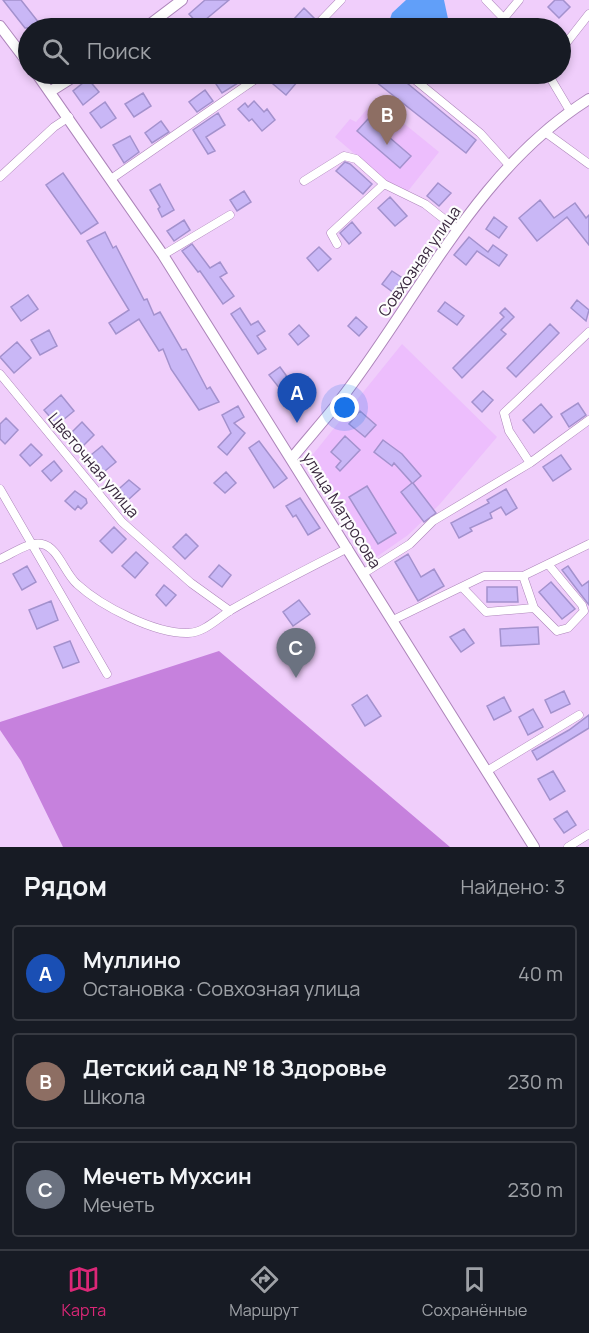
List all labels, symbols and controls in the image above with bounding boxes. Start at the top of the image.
search box [18,18,571,84]
icon: search [39,35,72,68]
text: Поиск [87,36,151,66]
pin: B [368,96,406,145]
street label: Совхозная улица [373,201,465,321]
pin: A [278,374,316,423]
your location [330,393,359,422]
street label: Цветочная улица [43,408,145,522]
street label: улица Матросова [297,448,387,572]
pin: C [276,628,316,678]
text: Рядом [24,868,107,904]
text: Найдено: 3 [460,873,565,900]
text: Муллино [83,945,181,975]
text: A [39,960,52,987]
text: 40 m [518,960,563,987]
text: Остановка · Совхозная улица [83,975,360,1002]
text: Детский сад № 18 Здоровье [83,1053,387,1083]
text: B [39,1068,52,1095]
text: 230 m [507,1068,563,1095]
text: Школа [83,1083,145,1110]
text: Мечеть Мухсин [83,1161,252,1191]
text: C [38,1176,53,1203]
text: 230 m [507,1176,563,1203]
text: Мечеть [83,1191,155,1218]
tab: Карта [62,1263,106,1321]
tab: Маршрут [229,1263,299,1321]
tab: Сохранённые [422,1263,527,1321]

